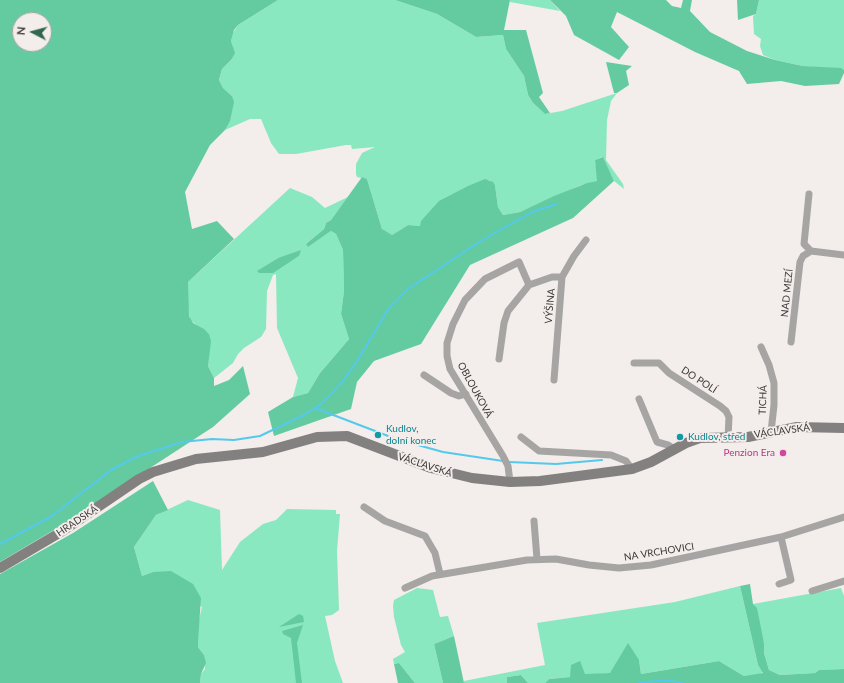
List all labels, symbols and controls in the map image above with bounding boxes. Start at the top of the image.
north arrow [12,12,52,52]
text: N [14,26,27,36]
street label: NAD MEZÍ [779,268,795,318]
street label: VÝŠINA [542,288,558,324]
street label: OBLOUKOVÁ [455,360,495,420]
street label: DO POLÍ [679,364,719,396]
street label: TICHÁ [756,385,770,415]
street label: VÁCLAVSKÁ [753,421,811,441]
place label: Kudlov, dolní konec [386,423,436,446]
marker: Kudlov, dolní konec [373,430,383,440]
place label: Kudlov, střed [688,431,745,443]
marker: Kudlov, střed [675,432,685,442]
place label: Penzion Era [724,447,775,459]
marker: Penzion Era [778,448,788,458]
street label: VÁCLAVSKÁ [396,451,454,479]
street label: HRADSKÁ [54,503,100,539]
street label: NA VRCHOVICI [623,541,695,563]

